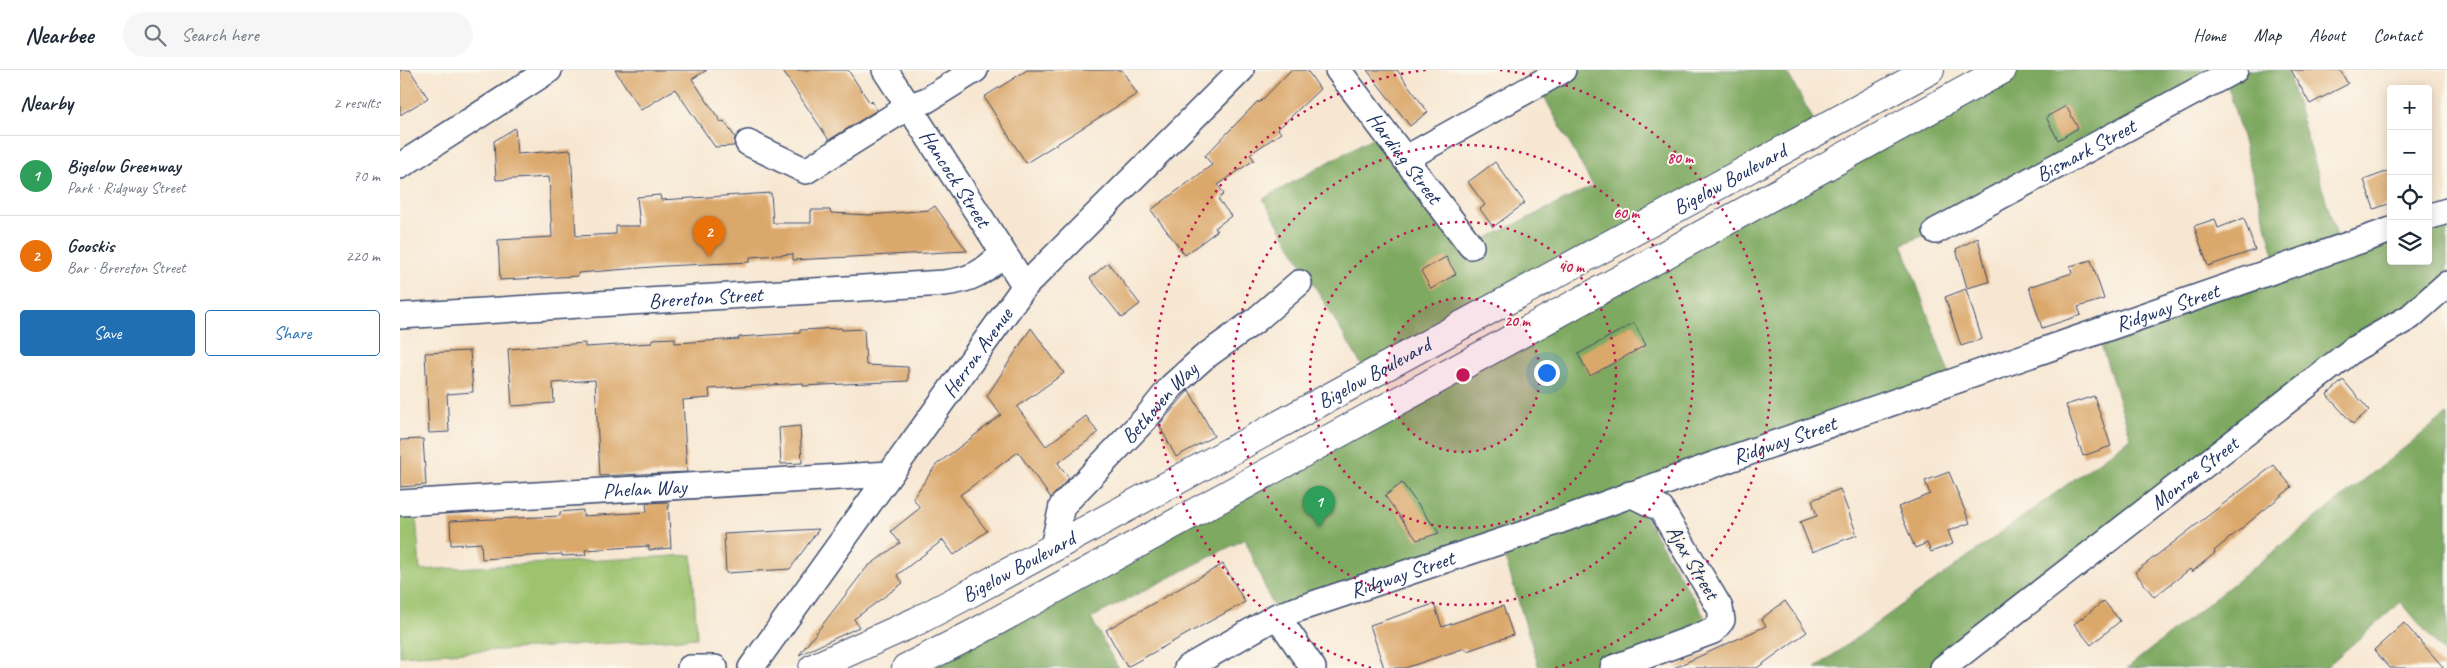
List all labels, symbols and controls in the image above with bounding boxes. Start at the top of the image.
search box [123,12,473,57]
text: Nearbee [25,20,93,50]
icon: search [141,21,169,49]
text: Search here [181,23,259,47]
text: Home [2193,24,2226,46]
text: Map [2254,24,2281,46]
text: About [2309,24,2345,46]
text: Contact [2373,24,2422,46]
map controls [2387,85,2432,265]
button: + [2387,85,2432,130]
text: Nearby [20,90,73,116]
text: 2 results [333,93,380,113]
street label: Harding Street [1361,107,1449,210]
street label: Bismark Street [2031,112,2142,188]
street label: Hancock Street [914,125,997,234]
button: − [2387,130,2432,175]
street label: Bigelow Boulevard [1669,136,1794,221]
text: 80 m [1667,149,1694,168]
text: Bigelow Greenway [67,154,181,178]
text: 1 [32,166,40,186]
text: 70 m [353,166,380,186]
button: locate [2387,175,2432,220]
text: Park · Ridgway Street [67,178,185,198]
text: 60 m [1613,204,1640,223]
pin: 2 [693,216,725,257]
button: layers [2387,220,2432,265]
text: Gooskis [67,234,114,258]
text: 2 [32,246,40,266]
text: 220 m [346,246,380,266]
text: Bar · Brereton Street [67,258,186,278]
text: 40 m [1558,258,1585,277]
street label: Ridgway Street [2112,277,2224,337]
street label: Brereton Street [648,281,765,314]
street label: Herron Avenue [936,302,1019,403]
button: Save [20,310,195,356]
button: Share [205,310,380,356]
text: 20 m [1504,312,1531,331]
street label: Bigelow Boulevard [1313,330,1438,414]
street label: Bethoven Way [1116,355,1204,449]
your location [1534,360,1560,386]
centre of rings [1454,366,1472,384]
street label: Ridgway Street [1729,409,1842,470]
street label: Monroe Street [2145,430,2245,515]
street label: Phelan Way [602,473,689,504]
pin: 1 [1303,486,1335,527]
street label: Ajax Street [1661,520,1726,606]
street label: Bigelow Boulevard [957,524,1083,608]
street label: Ridgway Street [1347,544,1459,604]

